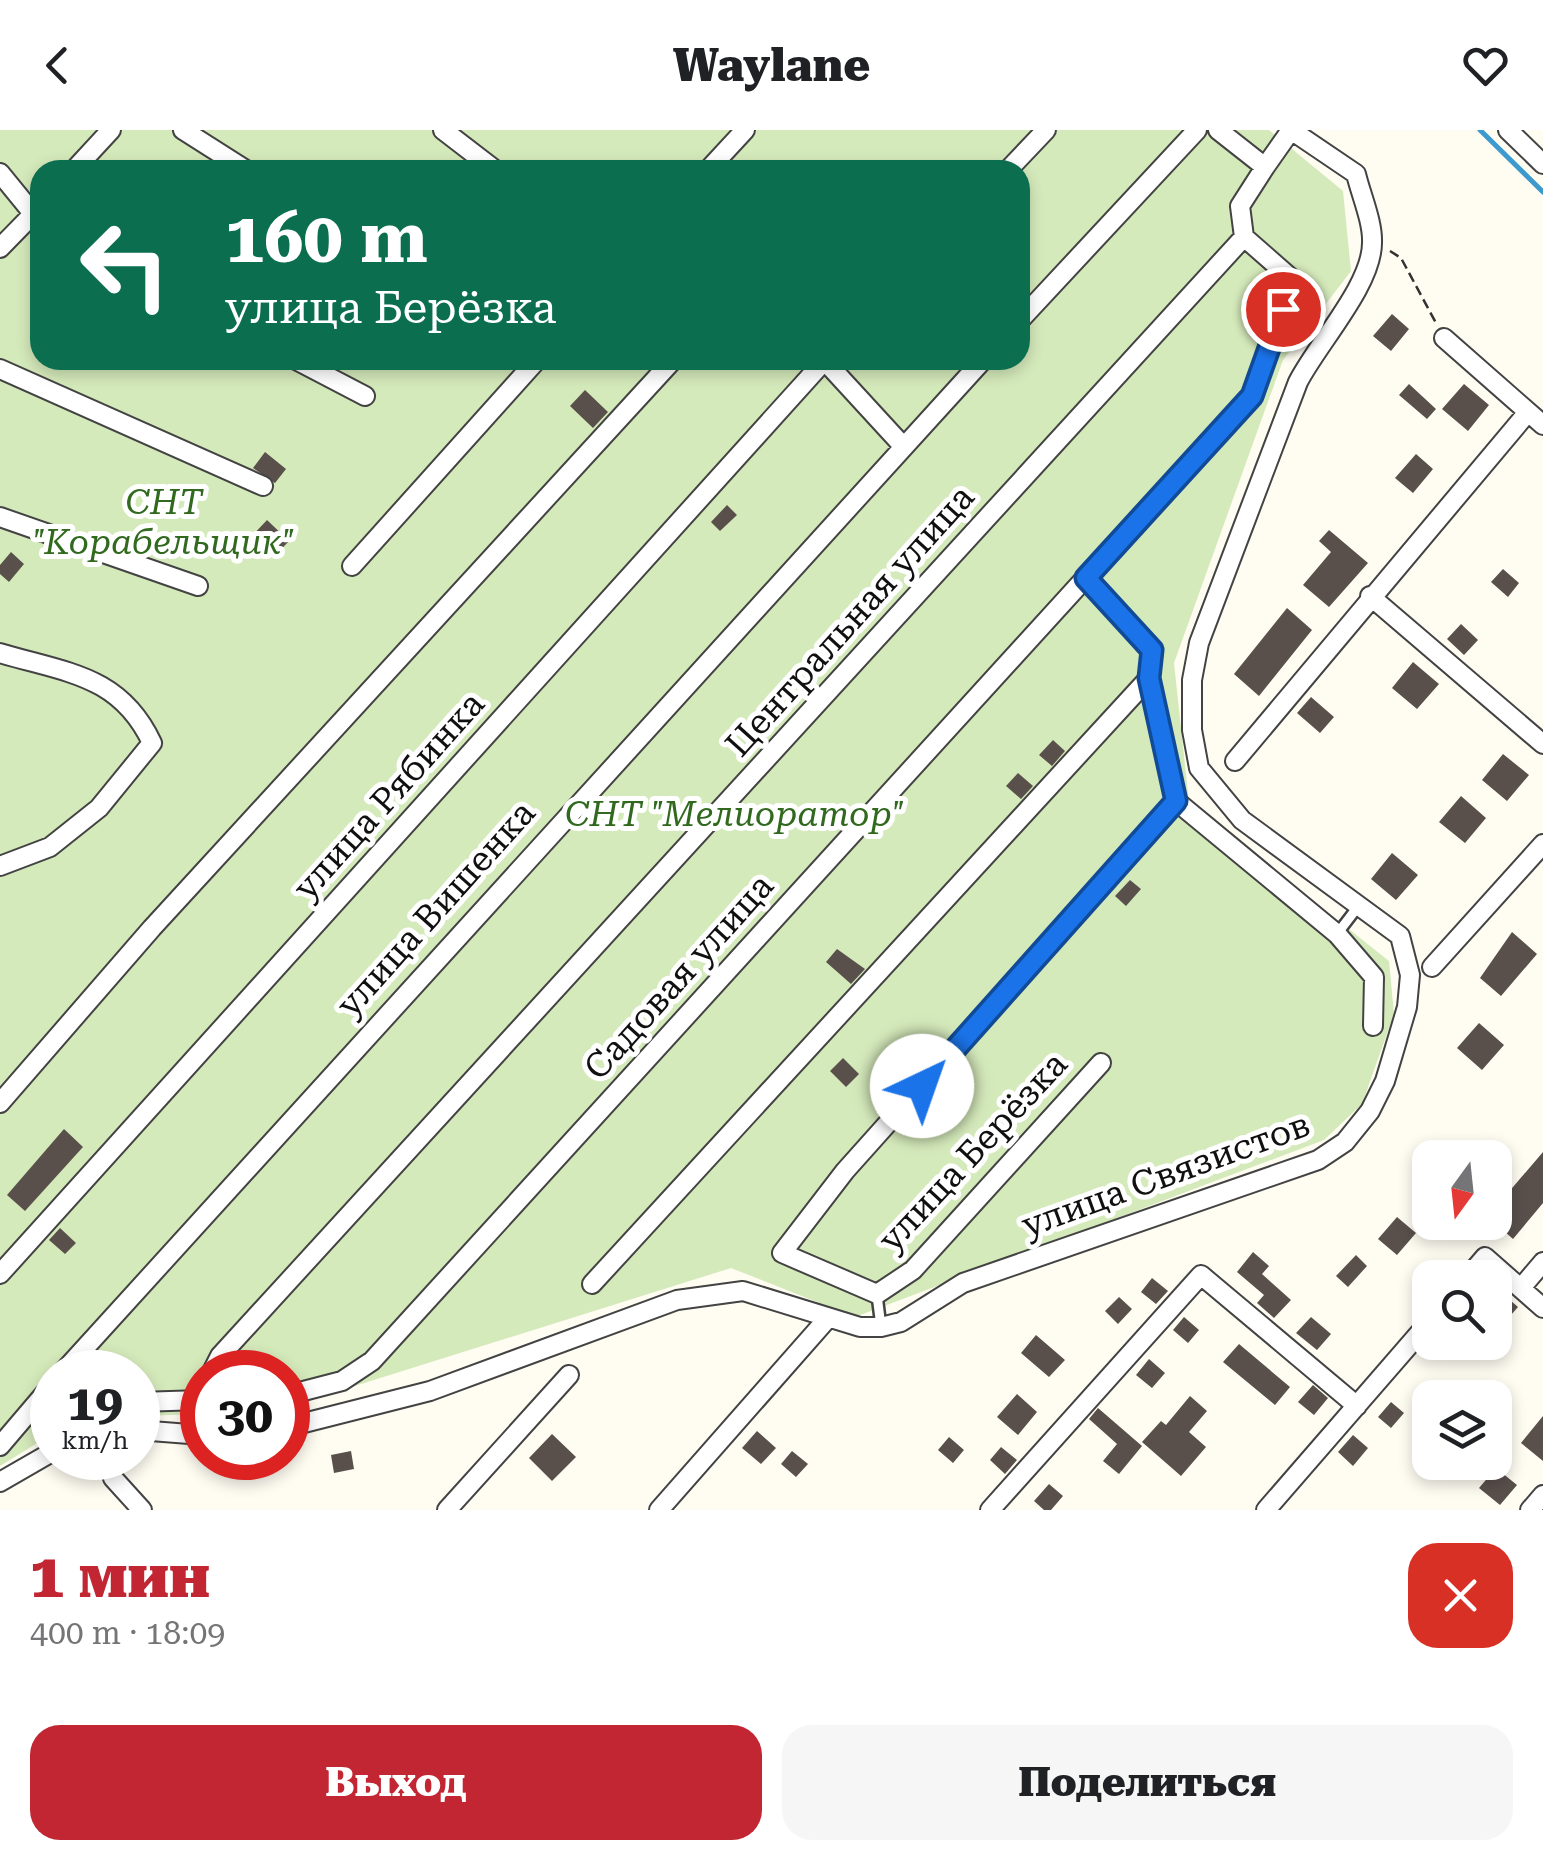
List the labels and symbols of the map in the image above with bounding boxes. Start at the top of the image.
pin [1241,267,1326,352]
street label: Центральная улица [717,477,983,765]
park label: СНТ "Корабельщик" [33,482,295,563]
street label: улица Рябинка [285,684,493,908]
street label: улица Вишенка [328,793,544,1025]
park label: СНТ "Мелиоратор" [565,794,905,835]
street label: Садовая улица [576,866,782,1088]
position arrow [870,1034,974,1138]
street label: улица Берёзка [870,1044,1076,1260]
street label: улица Связистов [1016,1104,1316,1246]
north arrow [1412,1140,1512,1240]
speed limit sign: 30 [180,1350,310,1480]

